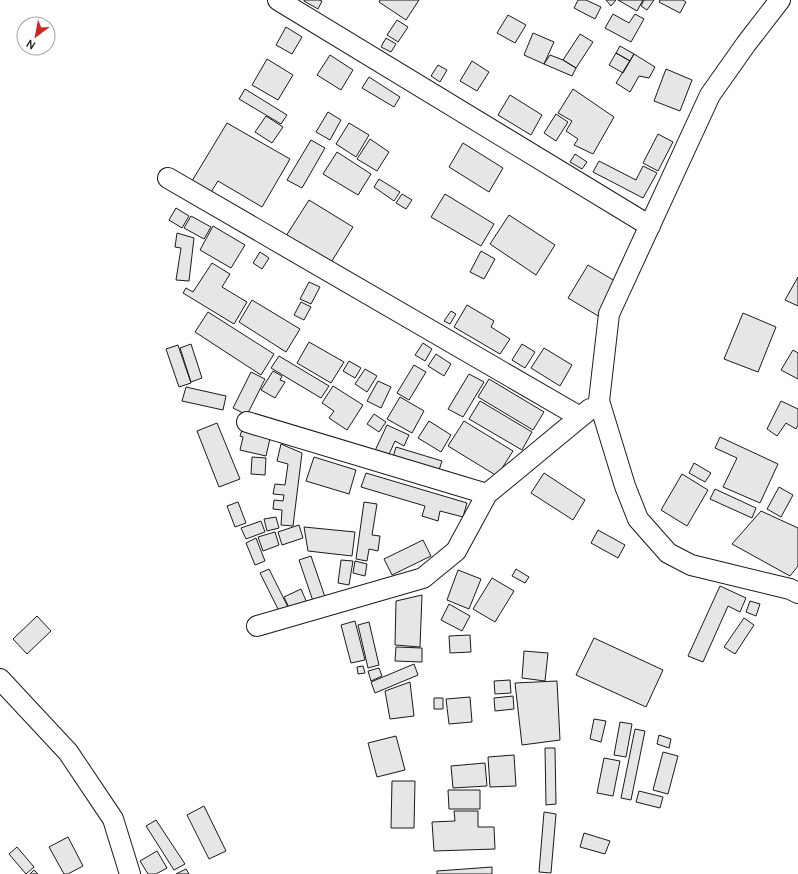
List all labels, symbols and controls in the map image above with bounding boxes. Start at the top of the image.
north arrow [16,16,56,56]
text: N [23,36,38,53]

